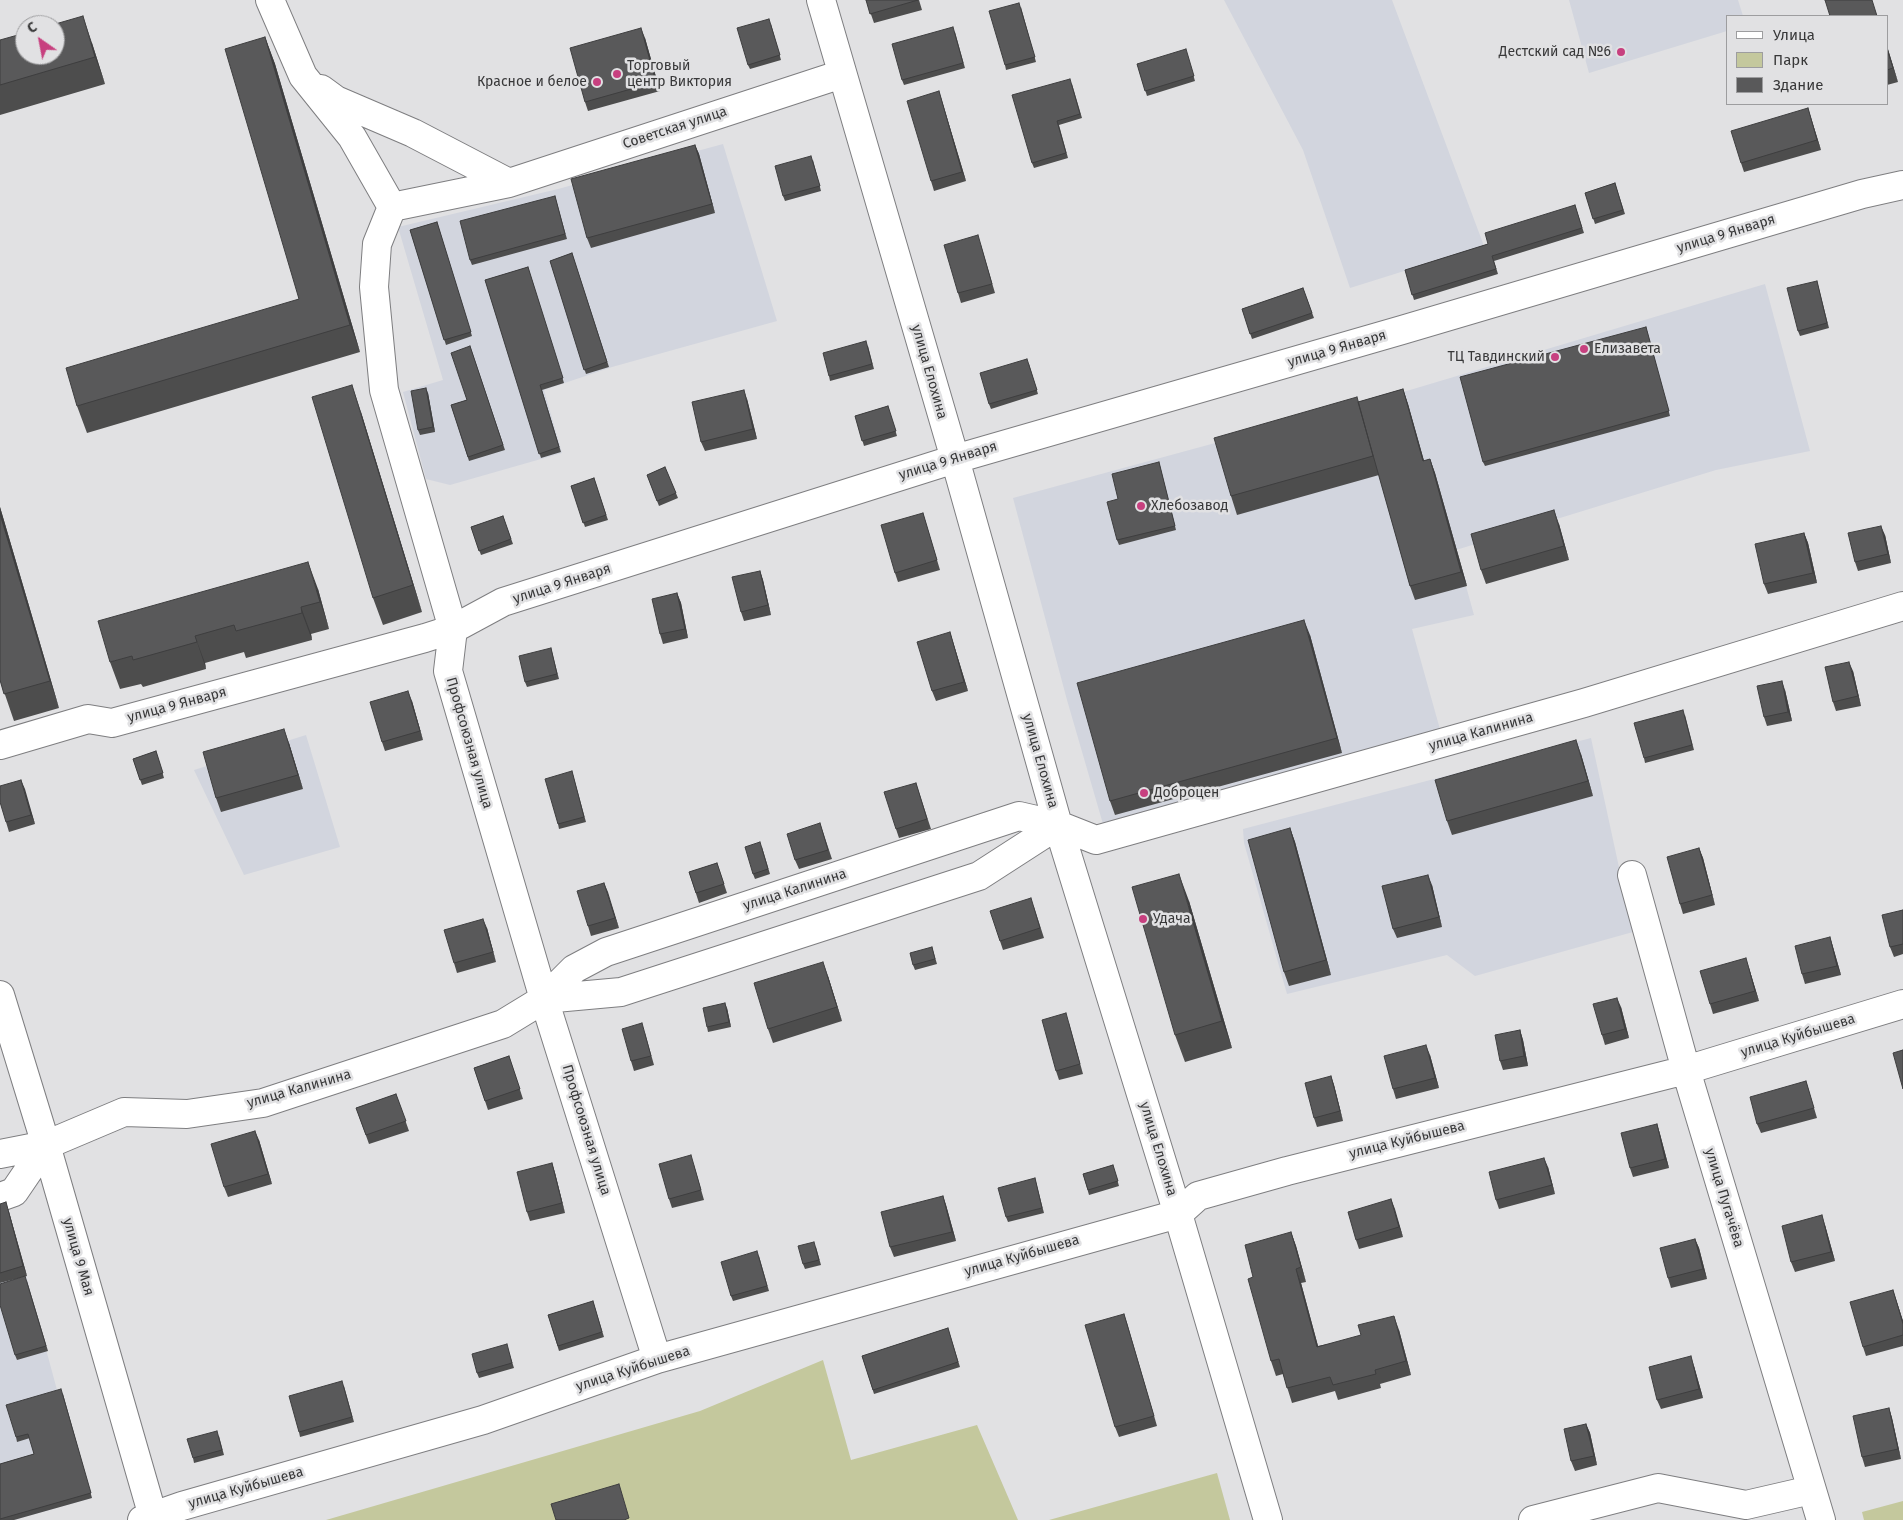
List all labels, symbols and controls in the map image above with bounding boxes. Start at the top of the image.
north arrow [15,15,65,65]
legend [1726,15,1888,105]
text: С [24,19,40,37]
text: Улица [1773,26,1815,44]
place label: Дестский сад №6 [1499,44,1611,60]
marker: Дестский сад №6 [1615,46,1627,58]
text: Парк [1773,51,1808,69]
place label: Торговый центр Виктория [627,58,732,90]
marker: Торговый центр Виктория [611,68,623,80]
place label: Красное и белое [477,74,587,90]
marker: Красное и белое [591,76,603,88]
text: Здание [1773,76,1823,94]
street label: Советская улица [621,103,729,153]
street label: улица 9 Января [1675,211,1777,257]
street label: улица Елохина [907,323,951,421]
street label: улица 9 Января [1286,327,1388,371]
place label: Елизавета [1594,341,1661,357]
marker: Елизавета [1578,343,1590,355]
place label: ТЦ Тавдинский [1448,349,1545,365]
marker: ТЦ Тавдинский [1549,351,1561,363]
street label: улица 9 Января [897,438,999,484]
place label: Хлебозавод [1151,498,1228,514]
marker: Хлебозавод [1135,500,1147,512]
street label: улица 9 Января [511,560,613,608]
street label: Профсоюзная улица [442,675,496,811]
street label: улица 9 Января [126,684,228,726]
street label: улица Калинина [1427,709,1535,755]
street label: улица Елохина [1018,712,1062,810]
place label: Доброцен [1154,785,1219,801]
marker: Доброцен [1138,787,1150,799]
street label: улица Калинина [741,865,849,915]
place label: Удача [1153,911,1191,927]
marker: Удача [1137,913,1149,925]
street label: улица Куйбышева [1739,1011,1857,1061]
street label: Профсоюзная улица [558,1063,614,1197]
street label: улица Калинина [245,1066,353,1112]
street label: улица Елохина [1136,1100,1180,1198]
street label: улица Куйбышева [1347,1117,1467,1163]
street label: улица Пугачёва [1701,1146,1747,1250]
street label: улица 9 Мая [59,1216,97,1298]
street label: улица Куйбышева [963,1232,1081,1280]
street label: улица Куйбышева [574,1343,692,1395]
street label: улица Куйбышева [187,1464,305,1512]

